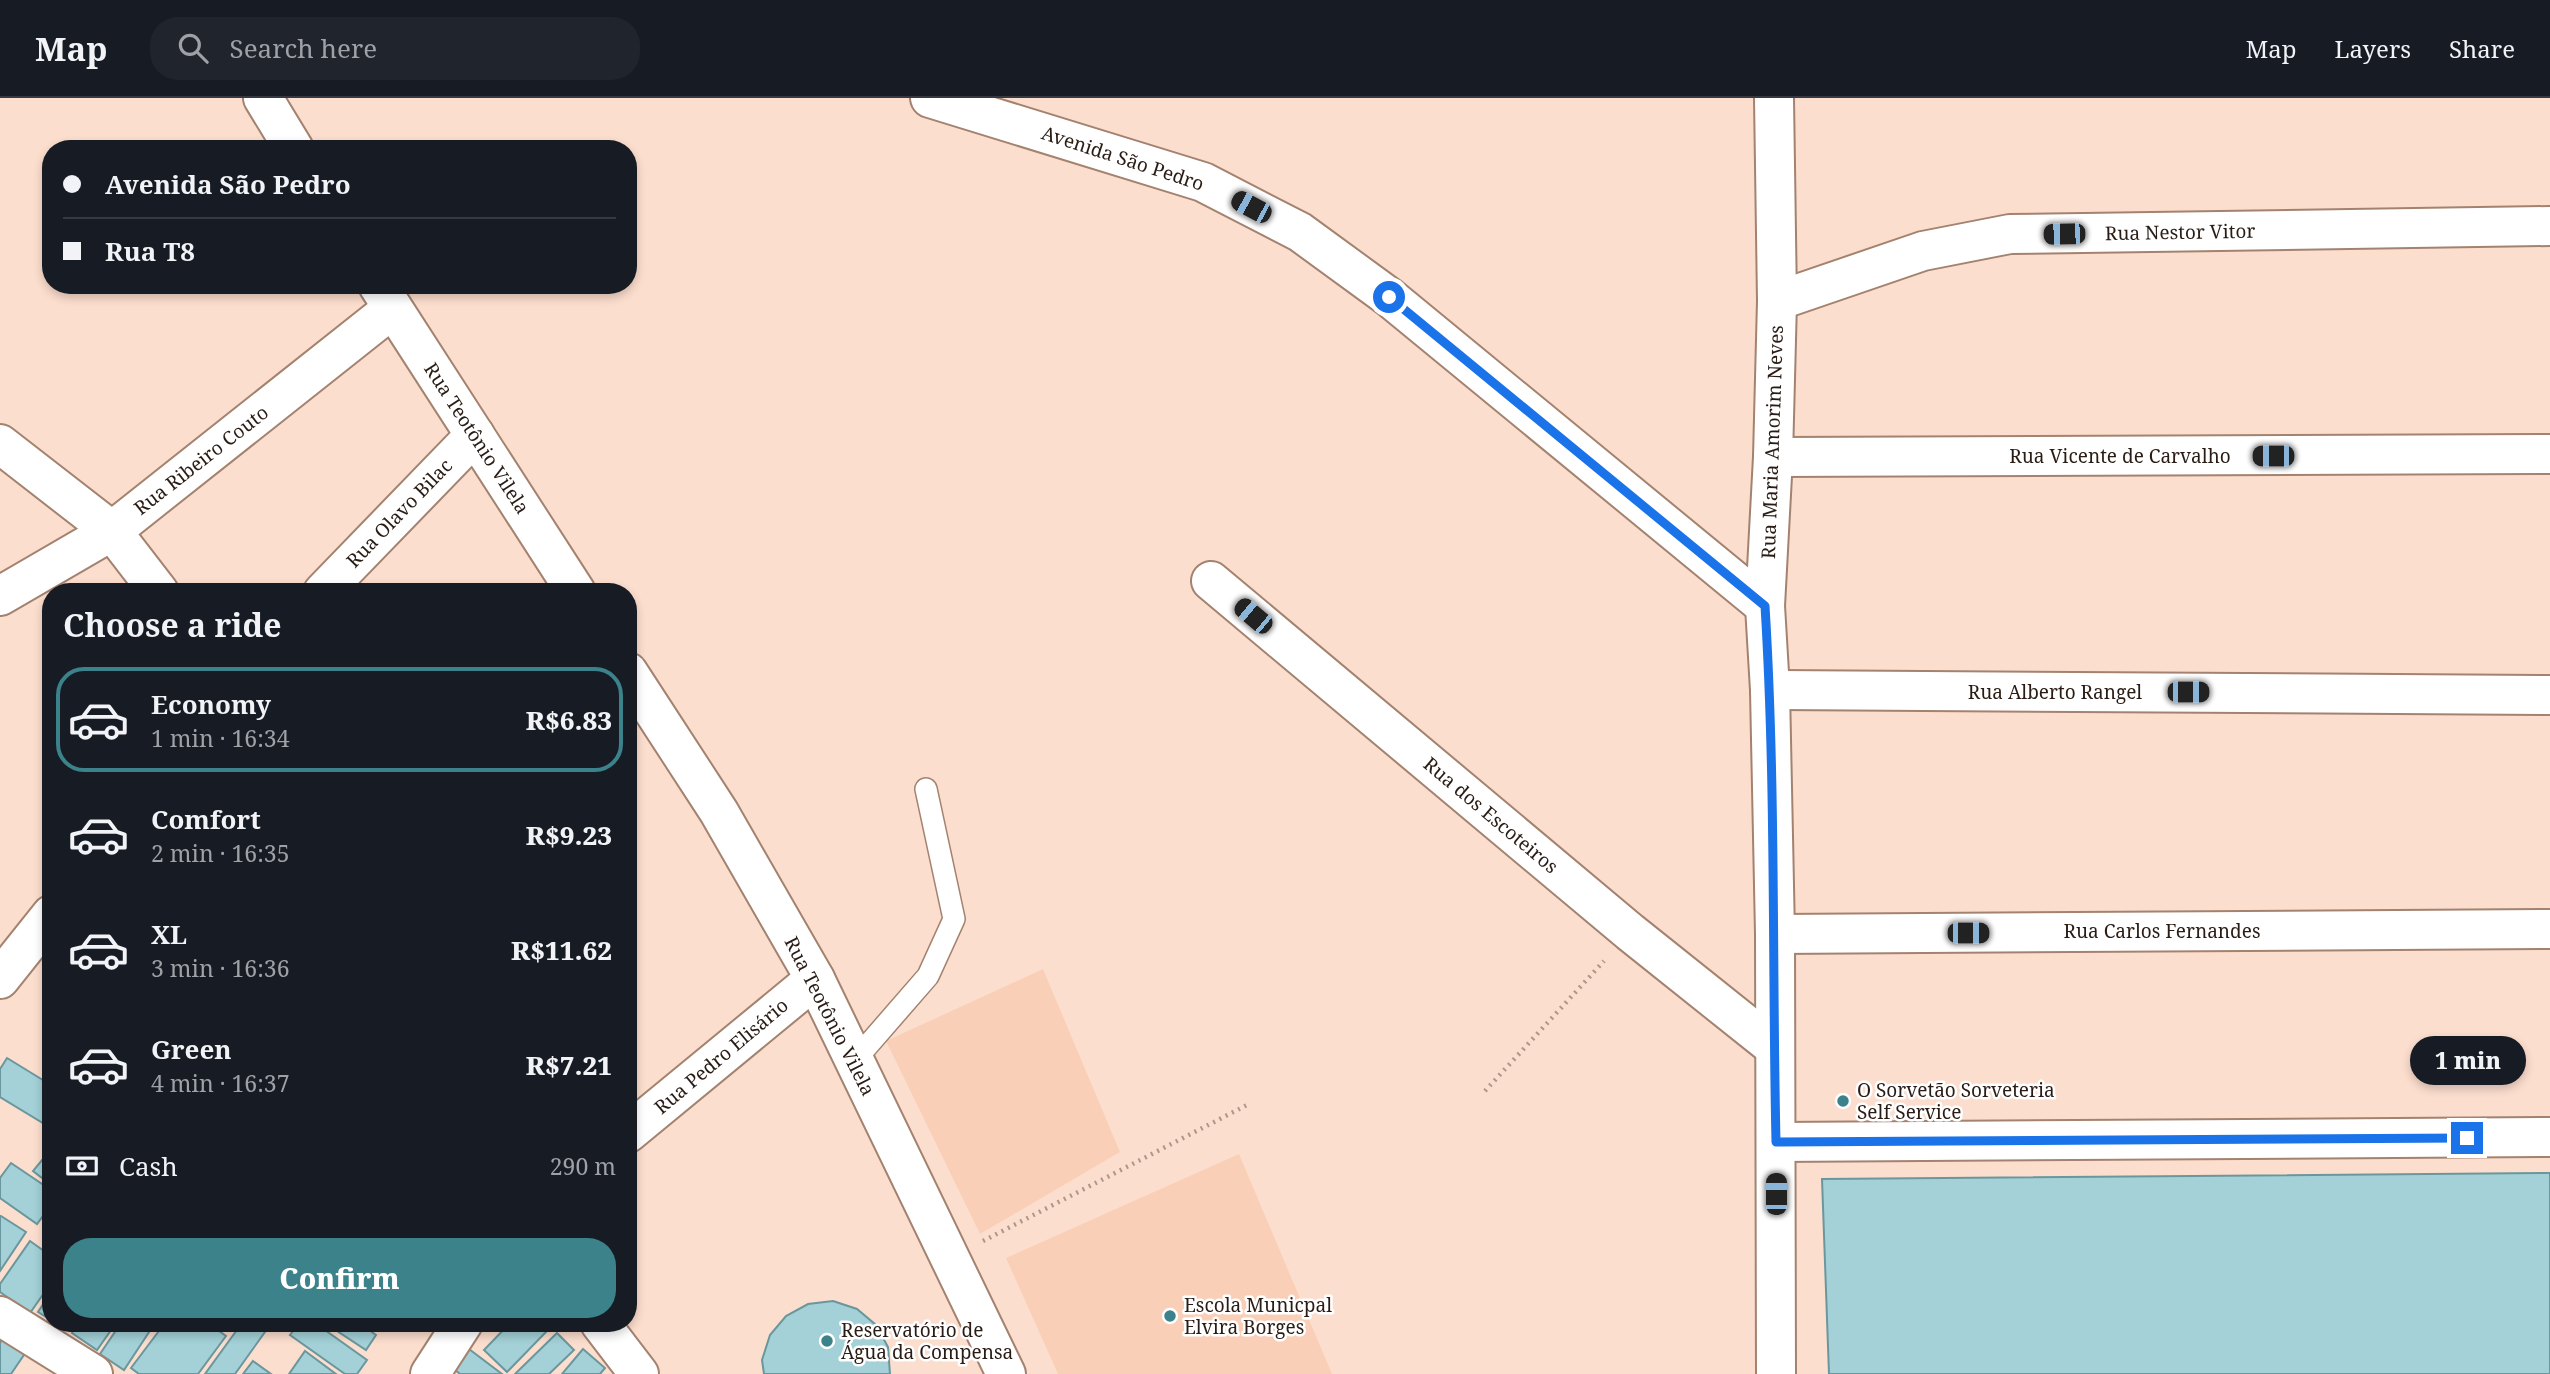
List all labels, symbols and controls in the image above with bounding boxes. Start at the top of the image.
search box [150,17,640,80]
text: Map [35,26,108,71]
icon: search [174,29,212,67]
text: Search here [230,30,377,66]
text: Map [2246,32,2297,65]
text: Layers [2335,32,2411,65]
text: Share [2449,32,2515,65]
street label: Avenida São Pedro [1039,119,1207,197]
text: Avenida São Pedro [105,166,351,202]
car [1228,188,1275,226]
street label: Rua Nestor Vitor [2105,218,2255,246]
car [2043,223,2086,245]
text: Rua T8 [105,233,195,269]
route start [1373,281,1405,313]
street label: Rua Maria Amorim Neves [1755,325,1789,559]
street label: Rua Teotônio Vilela [418,357,536,519]
street label: Rua Ribeiro Couto [128,399,274,521]
street label: Rua Vicente de Carvalho [2009,443,2231,469]
car [2253,446,2295,467]
street label: Rua Olavo Bilac [340,453,458,573]
car [1231,594,1276,638]
text: Choose a ride [63,603,282,646]
street label: Rua Alberto Rangel [1968,679,2142,705]
car [2168,682,2210,703]
text: Economy [151,686,271,722]
icon: car [67,688,130,751]
text: R$6.83 [526,702,612,738]
text: 1 min · 16:34 [151,722,289,754]
street label: Rua dos Escoteiros [1418,751,1564,879]
text: Comfort [151,801,261,837]
icon: car [67,803,130,866]
text: R$9.23 [526,817,612,853]
text: 2 min · 16:35 [151,837,289,869]
text: XL [151,916,187,952]
icon: car [67,918,130,981]
street label: Rua Carlos Fernandes [2063,918,2261,944]
car [1948,923,1990,944]
text: R$11.62 [511,932,612,968]
street label: Rua Teotônio Vilela [779,932,881,1100]
text: 3 min · 16:36 [151,952,289,984]
street label: Rua Pedro Elisário [649,992,793,1120]
text: Green [151,1031,232,1067]
icon: car [67,1033,130,1096]
callout: 1 min [2409,1037,2525,1086]
text: 1 min [2435,1044,2501,1076]
text: R$7.21 [526,1047,612,1083]
text: 4 min · 16:37 [151,1067,289,1099]
place label: O Sorvetão Sorveteria Self Service [1857,1077,2055,1125]
marker: O Sorvetão Sorveteria Self Service [1835,1093,1851,1109]
route end [2451,1122,2483,1154]
icon: cash [63,1147,101,1185]
text: Cash [119,1148,178,1184]
text: 290 m [550,1150,616,1182]
car [1766,1173,1787,1215]
button: Confirm [63,1238,616,1318]
place label: Escola Municpal Elvira Borges [1184,1292,1332,1340]
marker: Escola Municpal Elvira Borges [1162,1308,1178,1324]
place label: Reservatório de Água da Compensa [841,1317,1013,1365]
marker: Reservatório de Água da Compensa [819,1333,835,1349]

